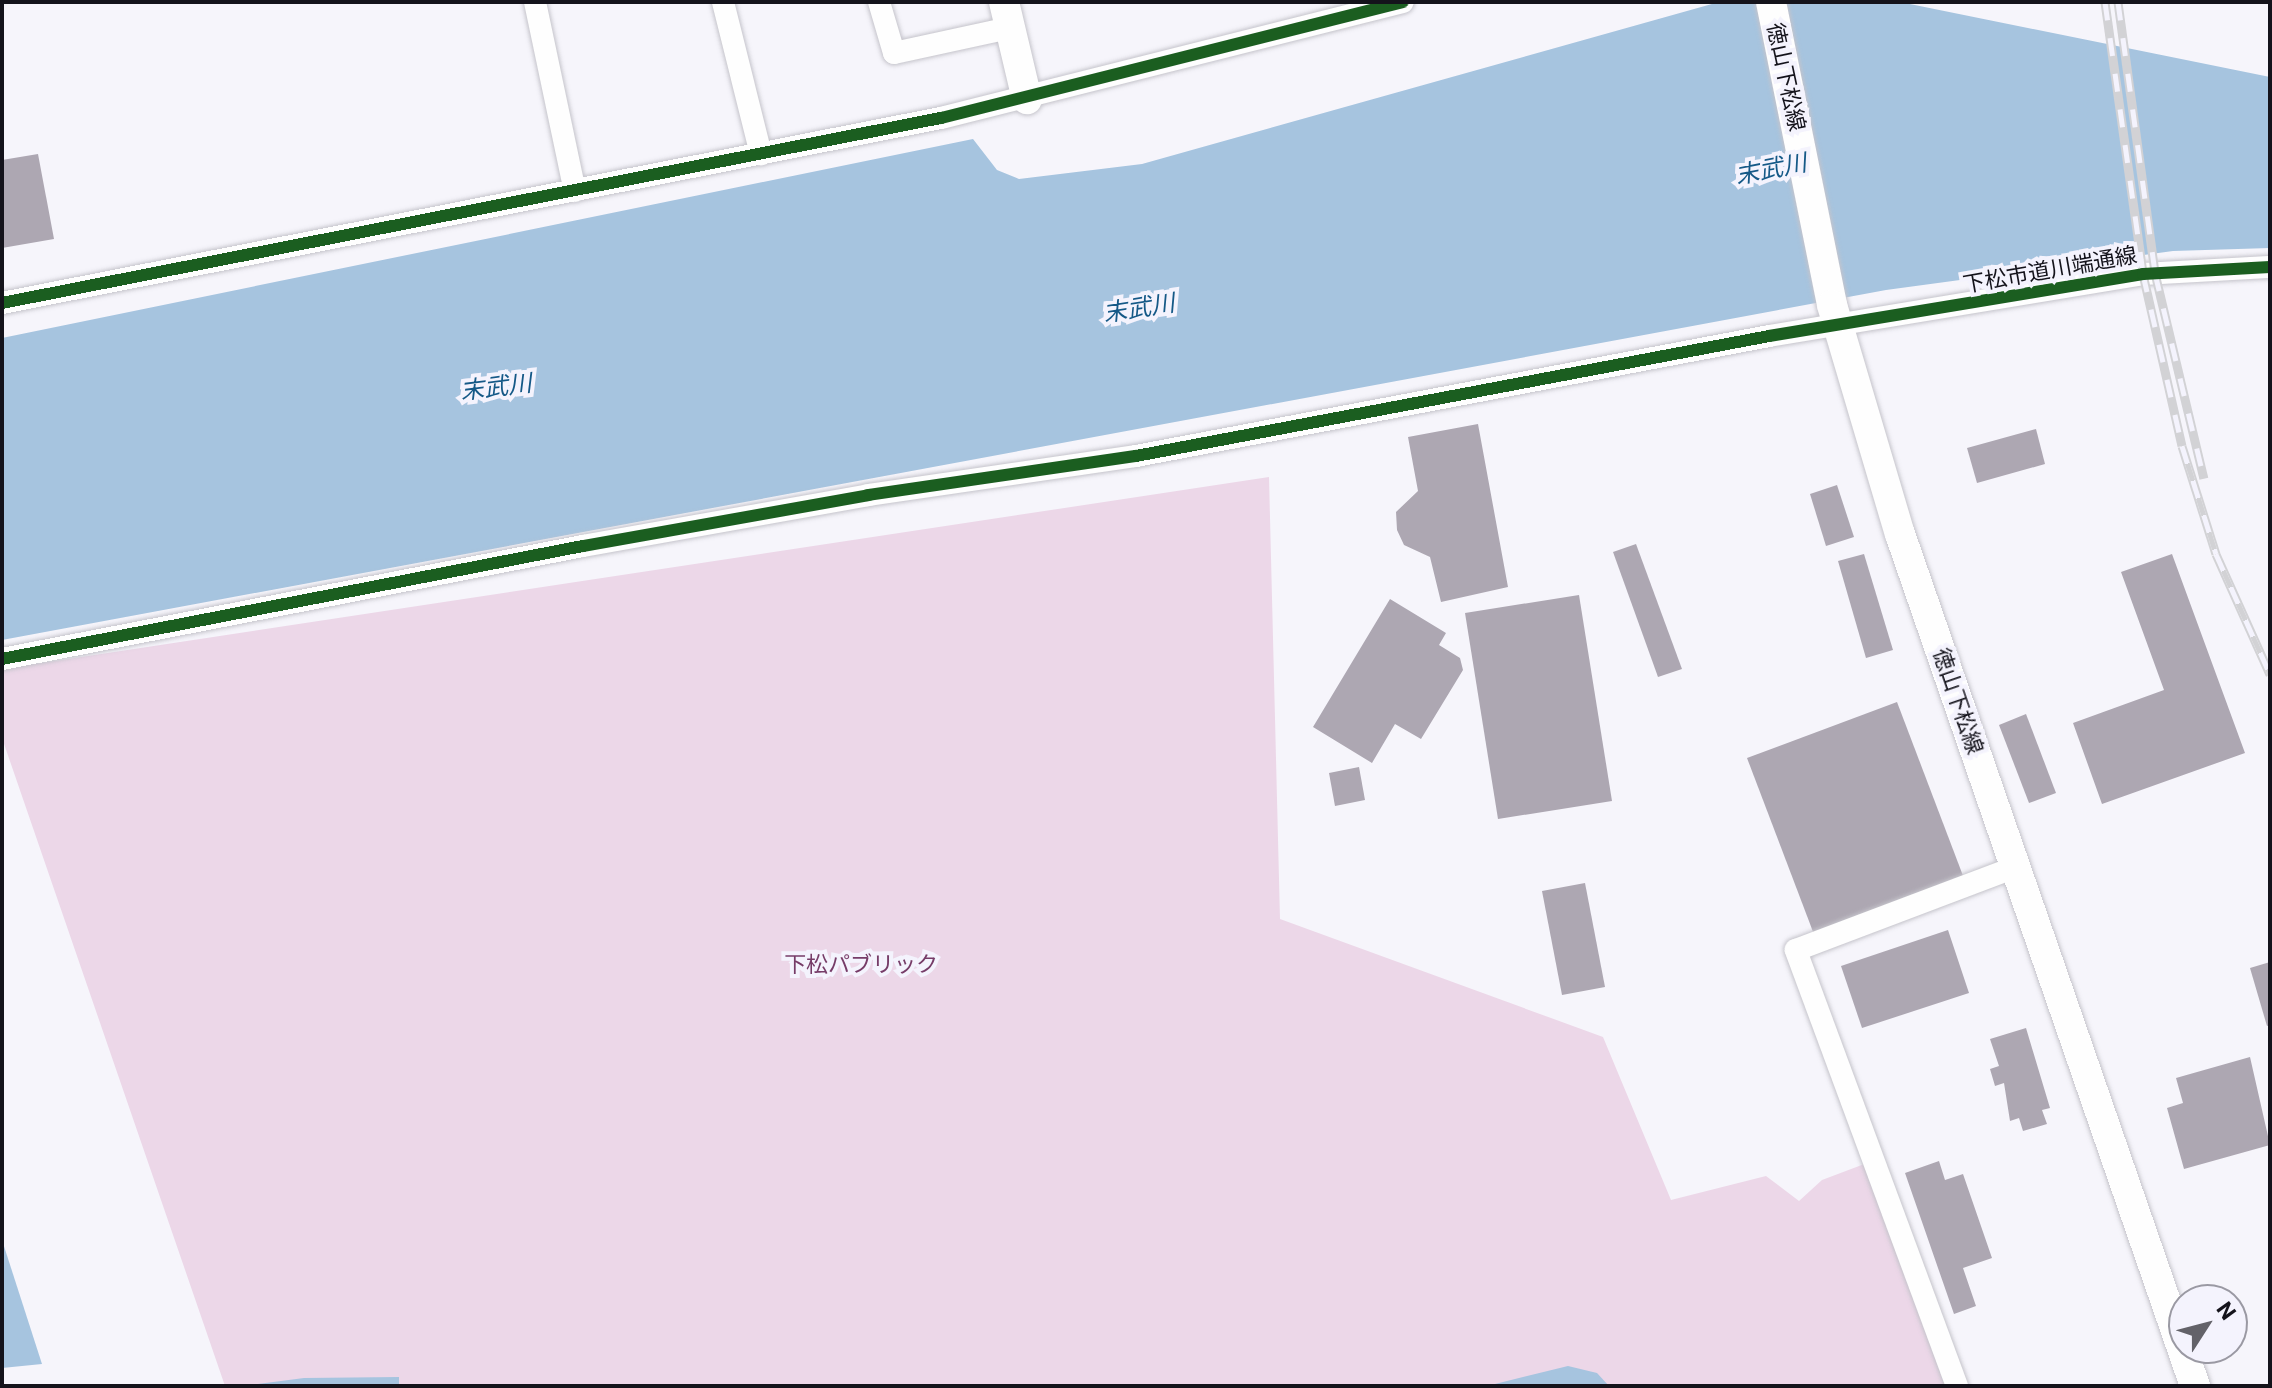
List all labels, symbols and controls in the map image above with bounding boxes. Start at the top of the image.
street label: 徳山下松線 [1762,20,1810,134]
water label: 末武川 [1733,149,1809,191]
street label: 下松市道川端通線 [1961,242,2139,298]
water label: 末武川 [1101,289,1177,329]
water label: 末武川 [459,369,533,407]
street label: 徳山下松線 [1928,645,1988,757]
park label: 下松パブリック [784,952,938,978]
north arrow [2168,1284,2248,1364]
text: N [2212,1297,2241,1324]

